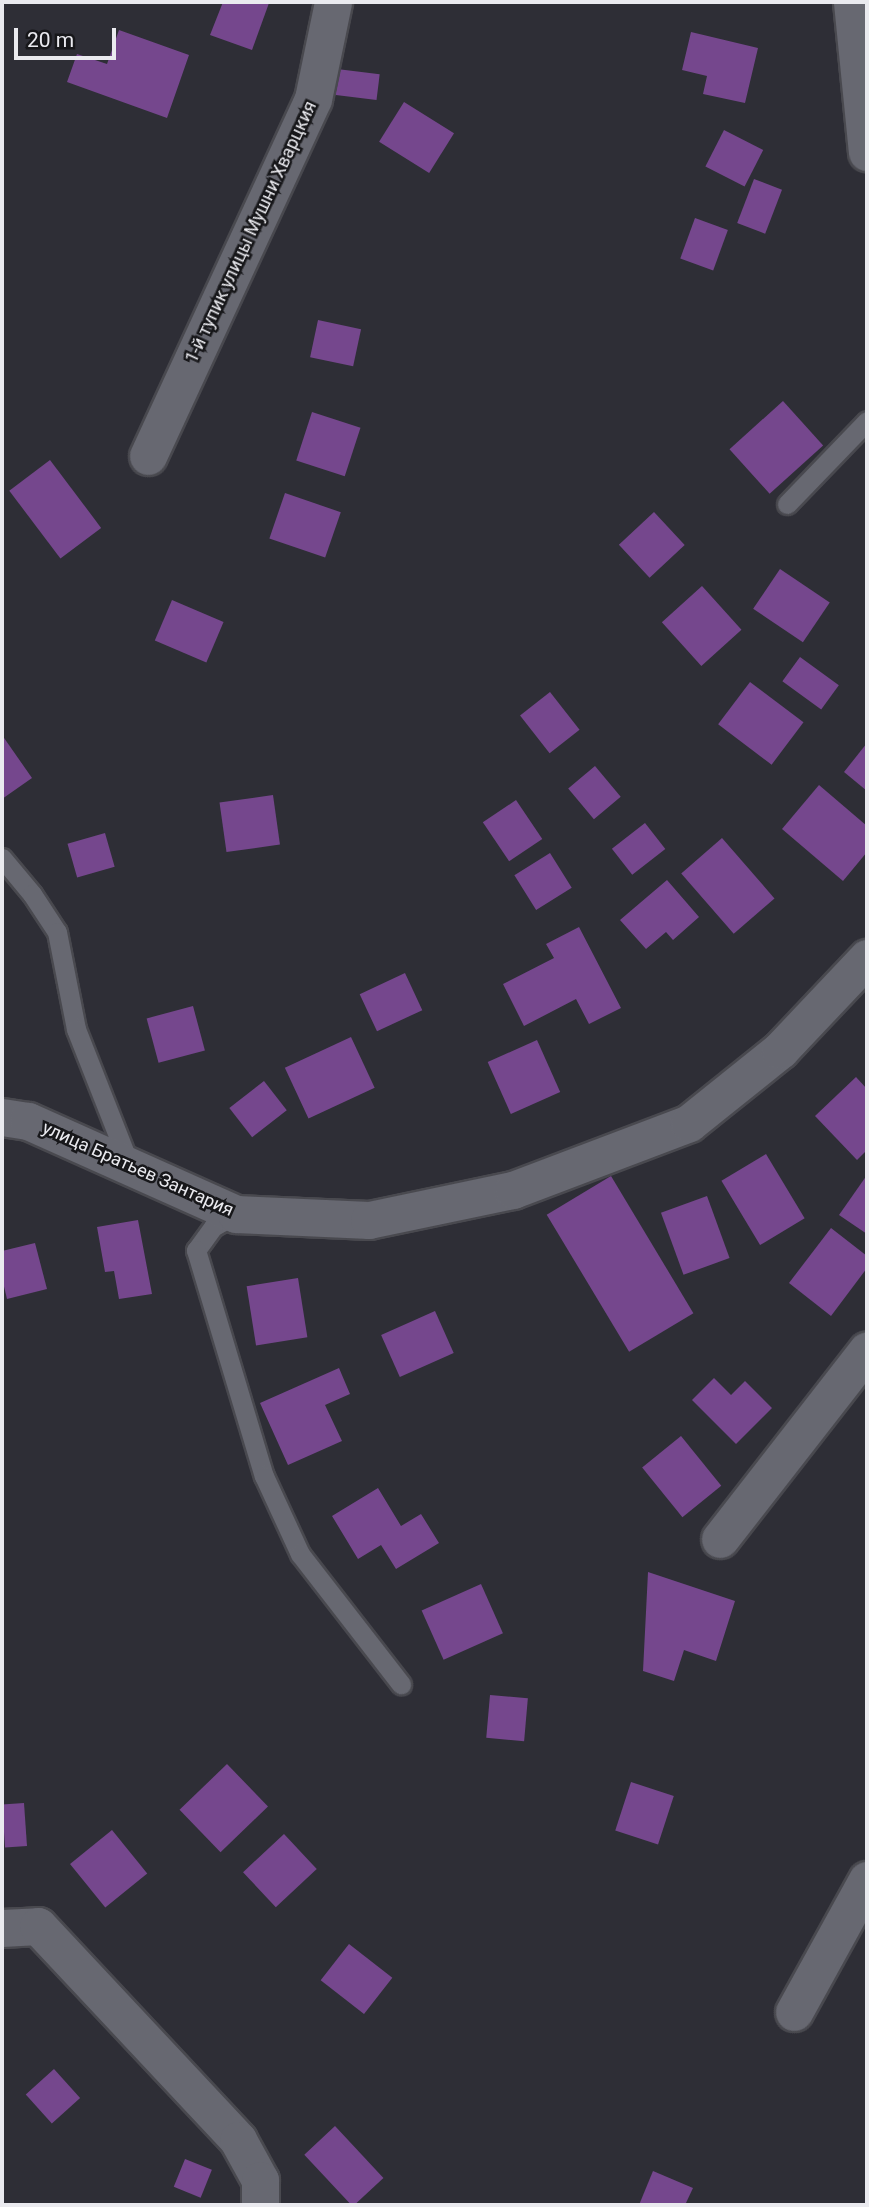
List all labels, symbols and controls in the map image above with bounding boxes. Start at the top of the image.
scale bar [18,14,119,58]
text: 20 m [27,28,74,52]
street label: 1-й тупик улицы Мушни Хварцкия [181,98,321,366]
street label: улица Братьев Зантария [39,1117,237,1221]

